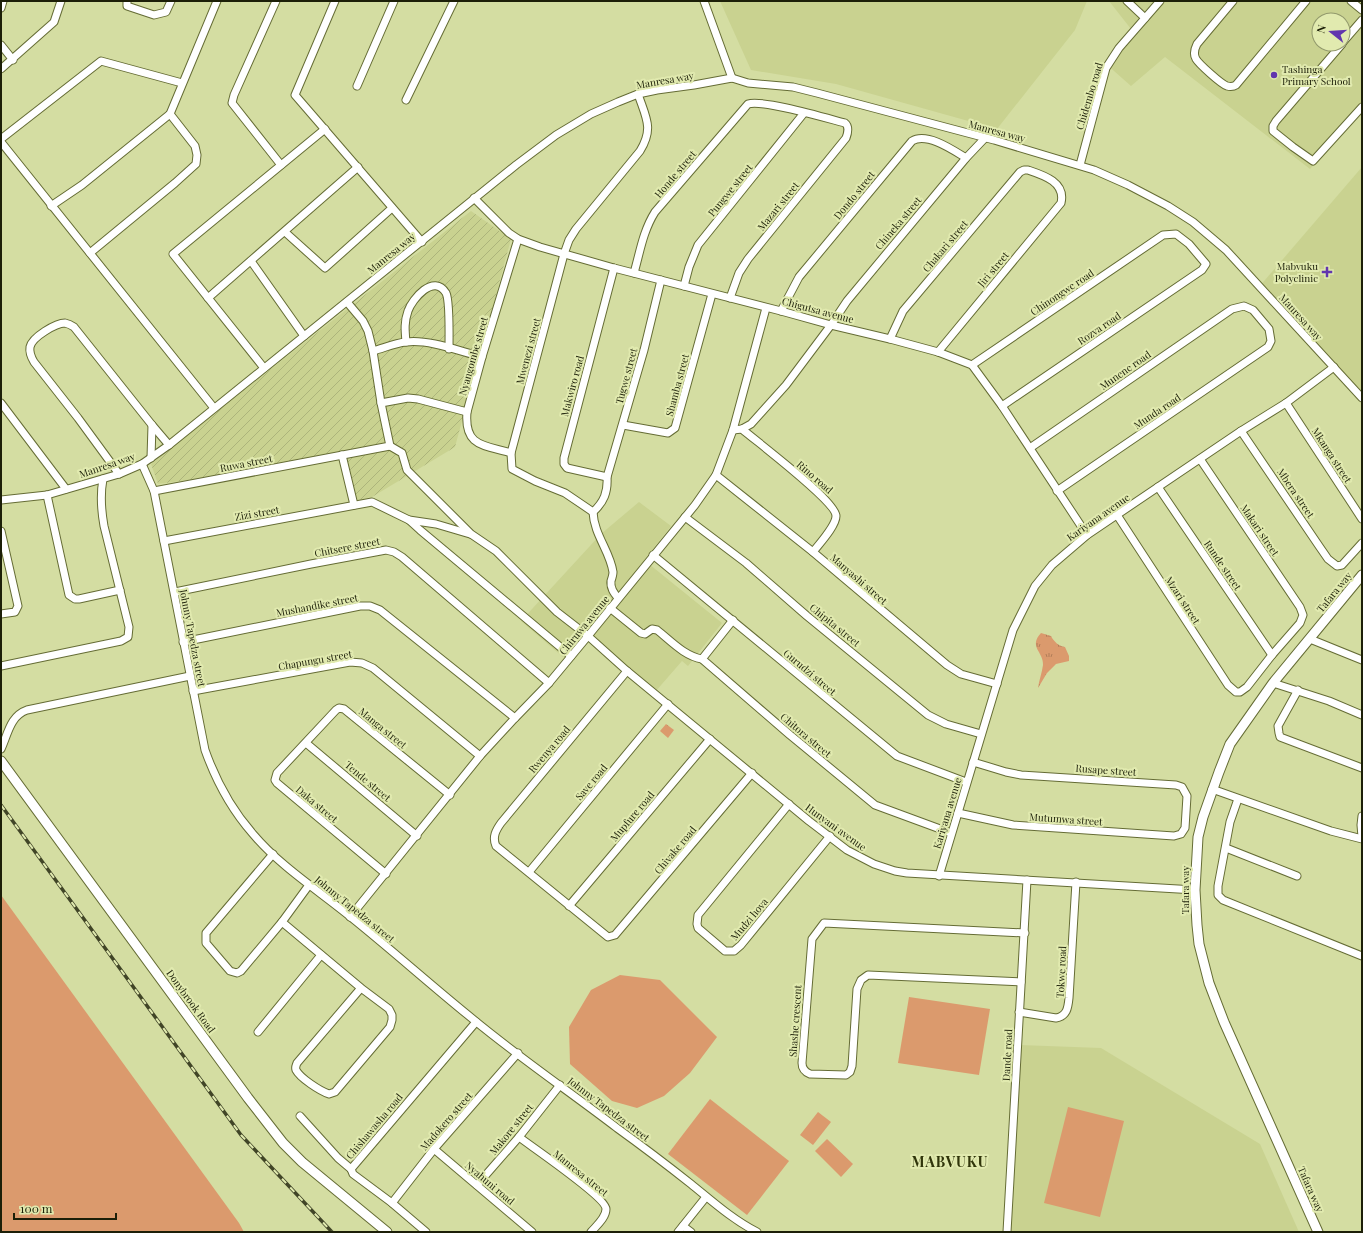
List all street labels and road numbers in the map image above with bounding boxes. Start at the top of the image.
street label: Chidembo road [1072,61,1106,131]
street label: Manresa way [635,68,695,92]
street label: Manresa way [967,117,1027,145]
street label: Honde street [651,147,699,201]
street label: Pungwe street [704,160,756,219]
street label: Dondo street [830,168,878,222]
street label: Mazari street [754,178,802,233]
street label: Chineka street [872,193,925,253]
street label: Chakari street [919,217,971,275]
street label: Manresa way [364,229,418,277]
street label: Jiri street [974,248,1012,290]
street label: Chinongwe road [1027,265,1097,318]
street label: Manresa way [1276,291,1326,343]
street label: Chigutsa avenue [781,294,855,326]
street label: Rozva road [1075,308,1124,348]
street label: Nyangombe street [455,315,491,397]
street label: Mwenezi street [512,316,544,386]
street label: Tugwe street [612,346,640,406]
street label: Munene road [1097,347,1154,393]
street label: Shamba street [662,352,692,418]
street label: Makwiro road [557,354,587,418]
street label: Munda road [1131,390,1183,432]
street label: Mkanga street [1309,425,1355,486]
street label: Manresa way [77,449,137,481]
street label: Ruwa street [219,451,274,475]
street label: Rino road [794,457,836,497]
street label: Mbera street [1274,465,1318,521]
street label: Kariyana avenue [1064,490,1132,544]
street label: Makari street [1237,501,1283,559]
street label: Zizi street [234,502,281,524]
street label: Chitsere street [313,534,381,560]
street label: Runde street [1201,537,1245,593]
street label: Manyashi street [828,550,891,608]
street label: Tafara way [1313,569,1355,615]
street label: Mzari street [1162,573,1204,627]
street label: Johnny Tapedza street [176,587,209,688]
street label: Mushandike street [275,590,360,620]
street label: Chiruwa avenue [556,592,612,658]
street label: Chipita street [807,600,864,650]
street label: Gurudzi street [781,646,840,699]
street label: Chapungu street [277,647,353,673]
street label: Manga street [356,704,410,752]
street label: Chitora street [778,710,835,761]
street label: Rwenya road [525,722,573,776]
street label: Tende street [342,758,394,805]
street label: Save road [572,761,610,803]
street label: Rusape street [1075,761,1137,779]
street label: Kariyana avenue [930,776,964,850]
street label: Daka street [293,782,341,826]
street label: Mupfure road [607,788,657,844]
street label: Hunyani avenue [803,800,869,854]
street label: Mutumwa street [1029,809,1104,829]
street label: Chivake road [651,823,699,877]
street label: Tafara way [1178,866,1192,914]
street label: Johnny Tapedza street [311,872,398,946]
street label: Mudzi hova [727,895,771,943]
street label: Tokwe road [1053,945,1069,999]
street label: Donybrook Road [163,967,219,1036]
street label: Shashe crescent [785,984,805,1058]
street label: Dande road [999,1028,1015,1081]
street label: Johnny Tapedza street [564,1073,653,1145]
street label: Madokero street [417,1088,476,1153]
street label: Chishawasha road [342,1090,406,1162]
street label: Makore street [486,1100,536,1158]
street label: Manresa street [551,1147,612,1200]
street label: Nyahuni road [462,1158,518,1208]
street label: Tafara way [1295,1164,1327,1214]

